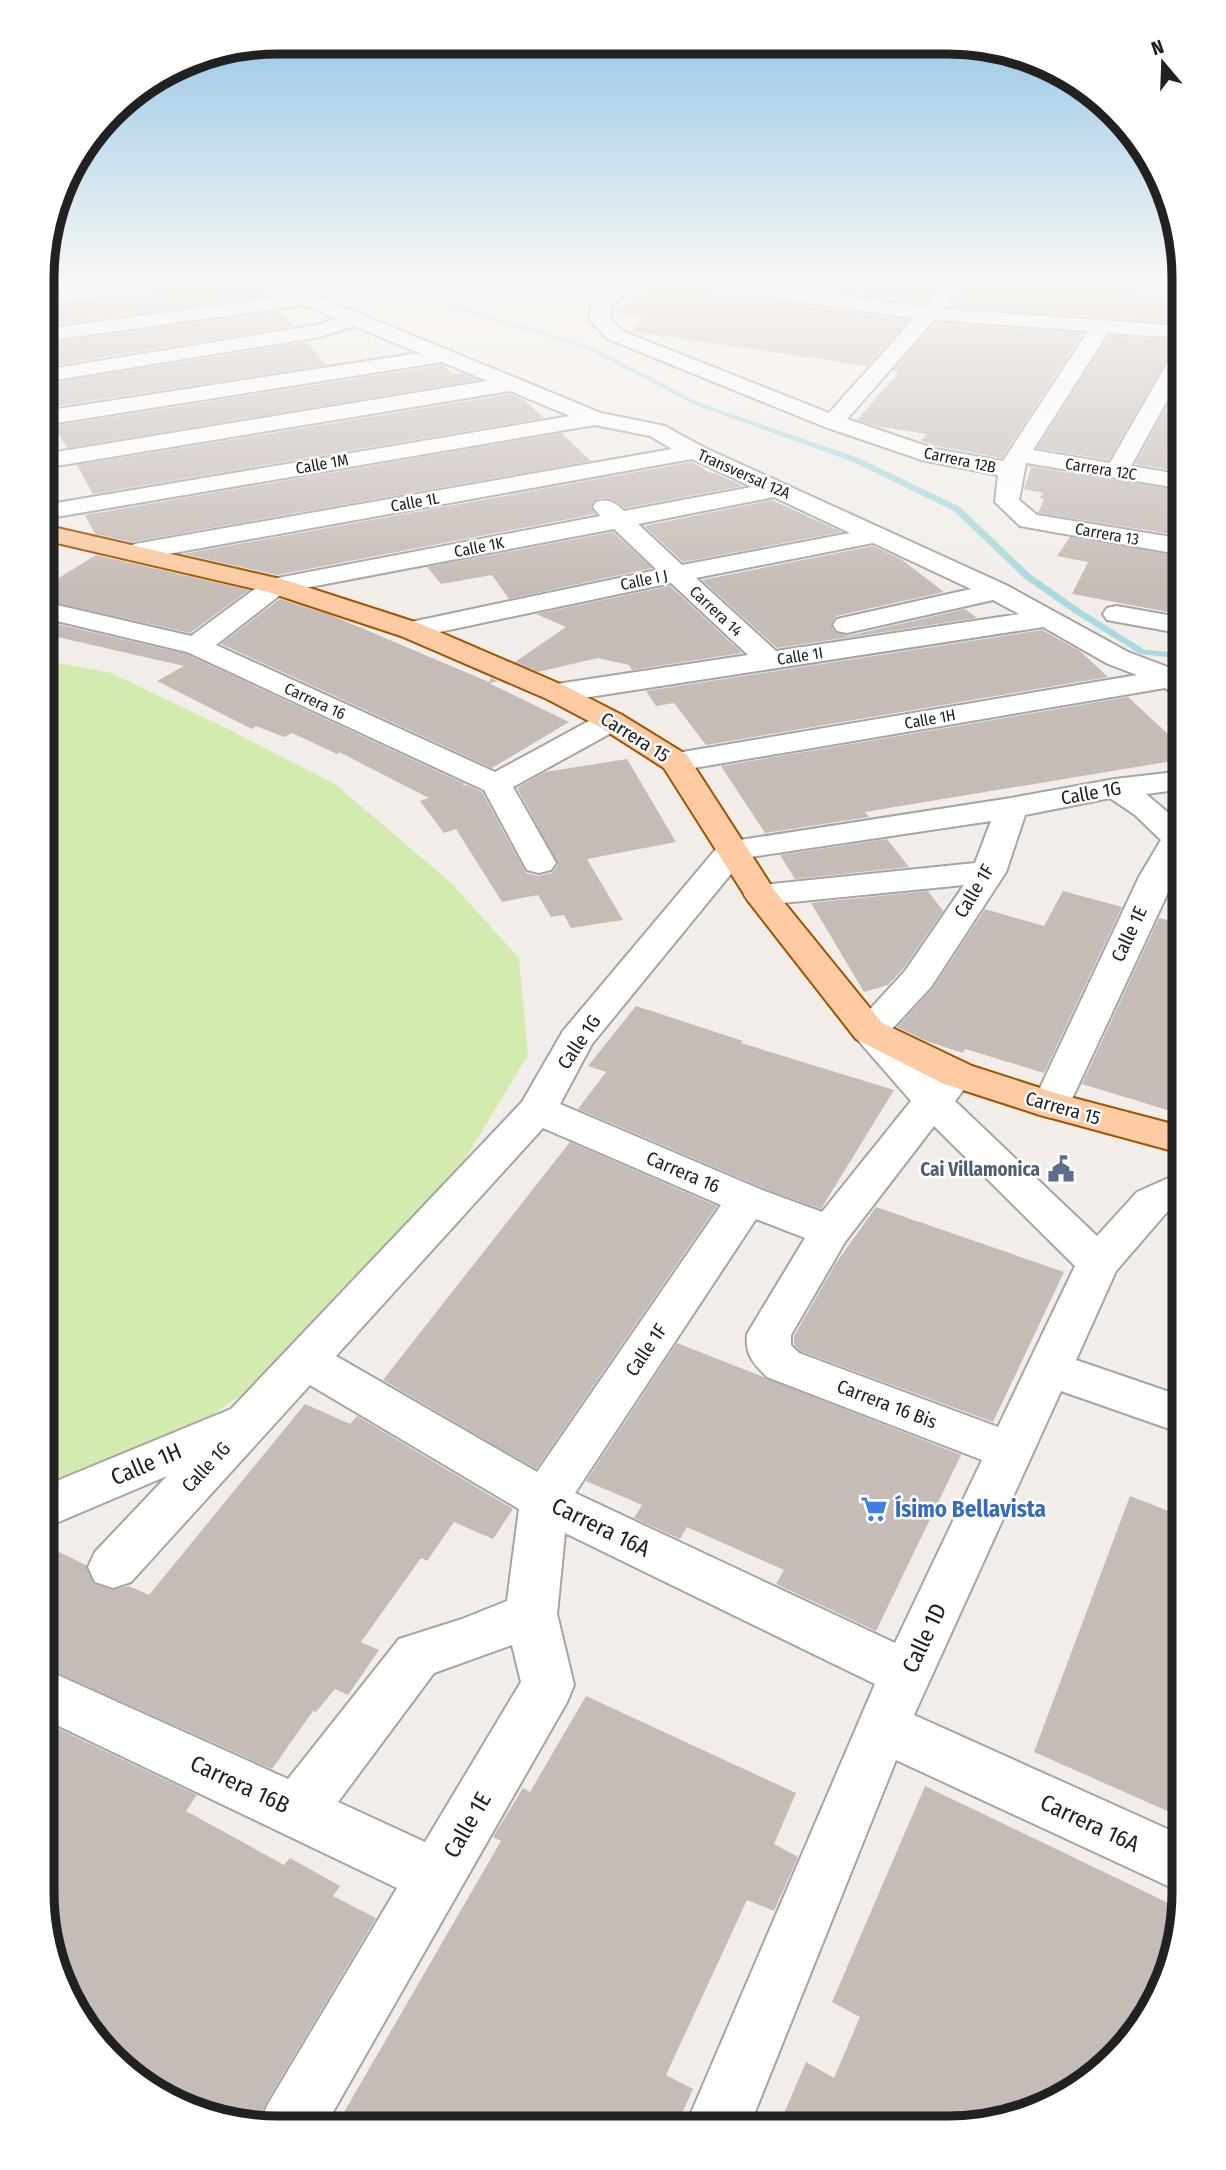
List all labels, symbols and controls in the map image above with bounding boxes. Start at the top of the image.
north arrow [1128,28,1198,98]
text: N [1148,35,1167,60]
street label: Carrera 12B [922,443,998,477]
street label: Transversal 12A [695,445,794,503]
street label: Calle 1M [294,450,350,478]
street label: Carrera 12C [1064,454,1138,484]
street label: Calle 1L [389,488,441,516]
street label: Carrera 13 [1074,519,1140,549]
street label: Calle 1K [452,533,506,561]
street label: Calle I J [619,566,669,594]
street label: Carrera 14 [686,582,746,640]
street label: Calle 1I [776,643,824,669]
street label: Carrera 16 [281,679,349,723]
street label: Calle 1H [903,705,957,733]
street label: Carrera 15 [596,707,674,767]
street label: Calle 1G [1059,776,1123,810]
street label: Calle 1F [949,860,999,922]
street label: Calle 1E [1106,902,1152,965]
street label: Calle 1G [553,1010,605,1074]
street label: Carrera 15 [1023,1086,1103,1130]
street label: Carrera 16 [643,1146,723,1198]
public building icon: Cai Villamonica [1046,1154,1076,1184]
place label: Cai Villamonica [920,1158,1040,1181]
street label: Calle 1F [620,1319,672,1381]
street label: Carrera 16 Bis [834,1374,940,1434]
street label: Calle 1H [106,1437,186,1491]
street label: Calle 1G [177,1437,235,1497]
street label: Carrera 16A [547,1491,655,1563]
supermarket icon: Ísimo Bellavista [859,1494,889,1524]
place label: Ísimo Bellavista [895,1494,1046,1523]
street label: Calle 1D [896,1599,952,1677]
street label: Carrera 16B [186,1749,294,1819]
street label: Calle 1E [437,1787,497,1863]
street label: Carrera 16A [1036,1788,1144,1858]

